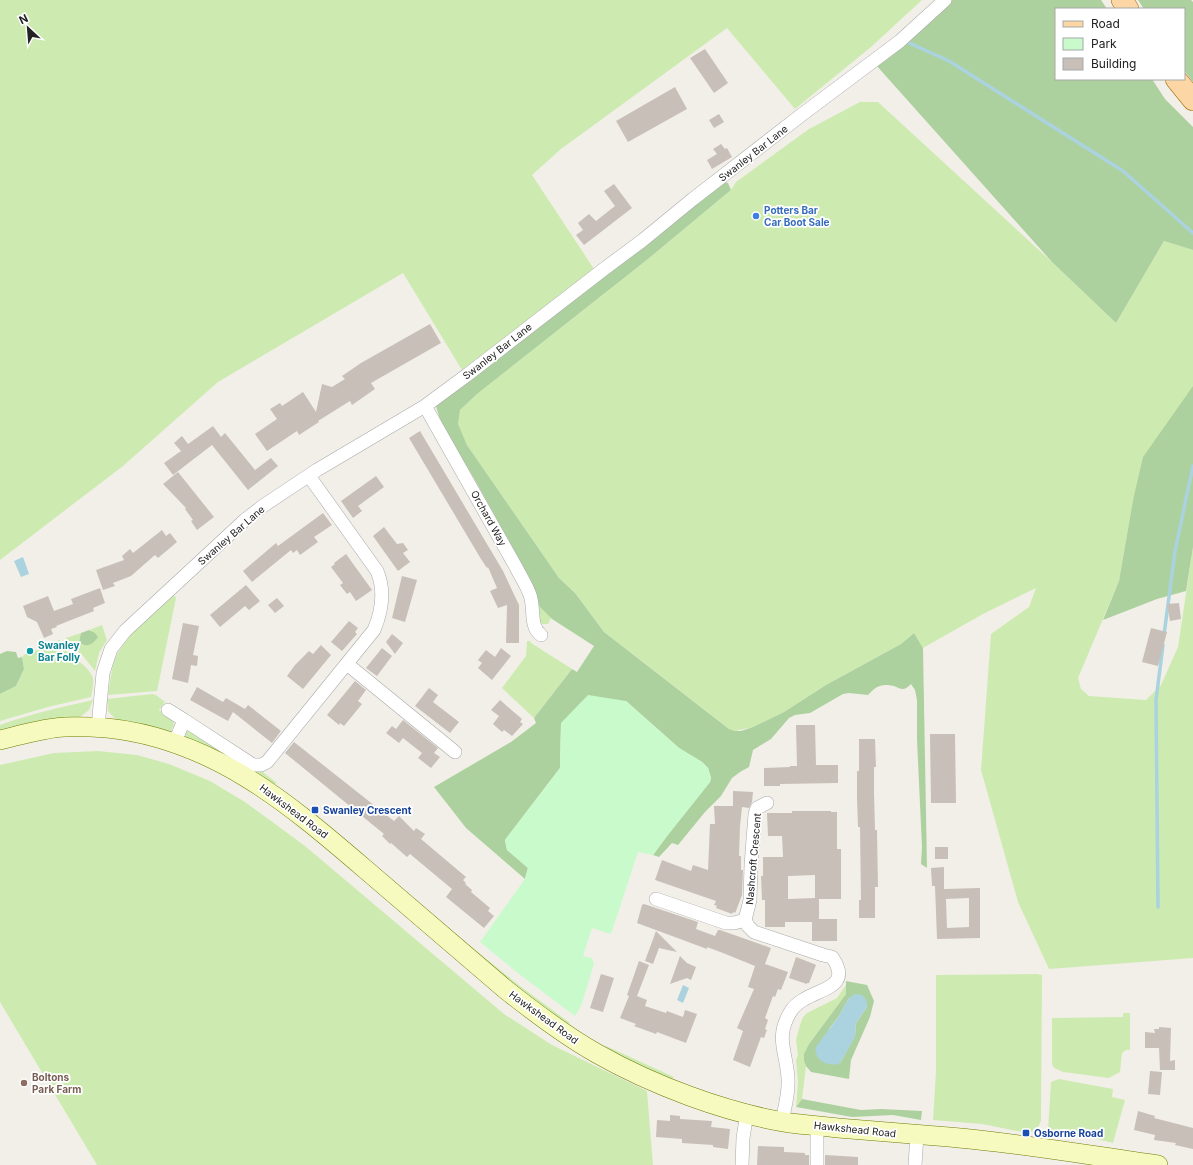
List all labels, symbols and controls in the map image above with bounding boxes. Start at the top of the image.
north arrow [8,8,48,48]
legend [1055,8,1185,80]
text: N [17,11,30,27]
text: Road [1091,16,1120,31]
text: Park [1091,36,1117,51]
text: Building [1091,56,1136,71]
street label: Swanley Bar Lane [716,122,790,184]
place label: Potters Bar Car Boot Sale [764,204,830,228]
marker: Potters Bar Car Boot Sale [751,211,761,221]
street label: Swanley Bar Lane [460,320,534,382]
street label: Orchard Way [469,488,509,548]
street label: Swanley Bar Lane [195,503,267,567]
place label: Swanley Bar Folly [38,639,80,664]
marker: Swanley Bar Folly [25,646,35,656]
street label: Hawkshead Road [257,781,331,841]
place label: Swanley Crescent [323,804,412,817]
marker: Swanley Crescent [310,805,320,815]
street label: Nashcroft Crescent [743,812,763,905]
street label: Hawkshead Road [507,988,581,1046]
place label: Boltons Park Farm [32,1071,81,1095]
marker: Boltons Park Farm [19,1078,29,1088]
street label: Hawkshead Road [813,1119,897,1139]
place label: Osborne Road [1034,1127,1103,1139]
marker: Osborne Road [1021,1128,1031,1138]

